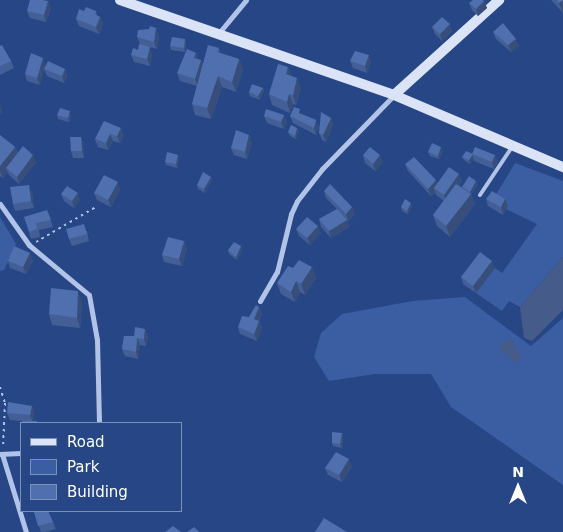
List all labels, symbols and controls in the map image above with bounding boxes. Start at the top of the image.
legend [20,422,182,512]
text: Road [67,433,105,451]
text: Park [67,458,99,476]
north arrow [493,462,543,512]
text: N [512,464,524,480]
text: Building [67,483,128,501]

